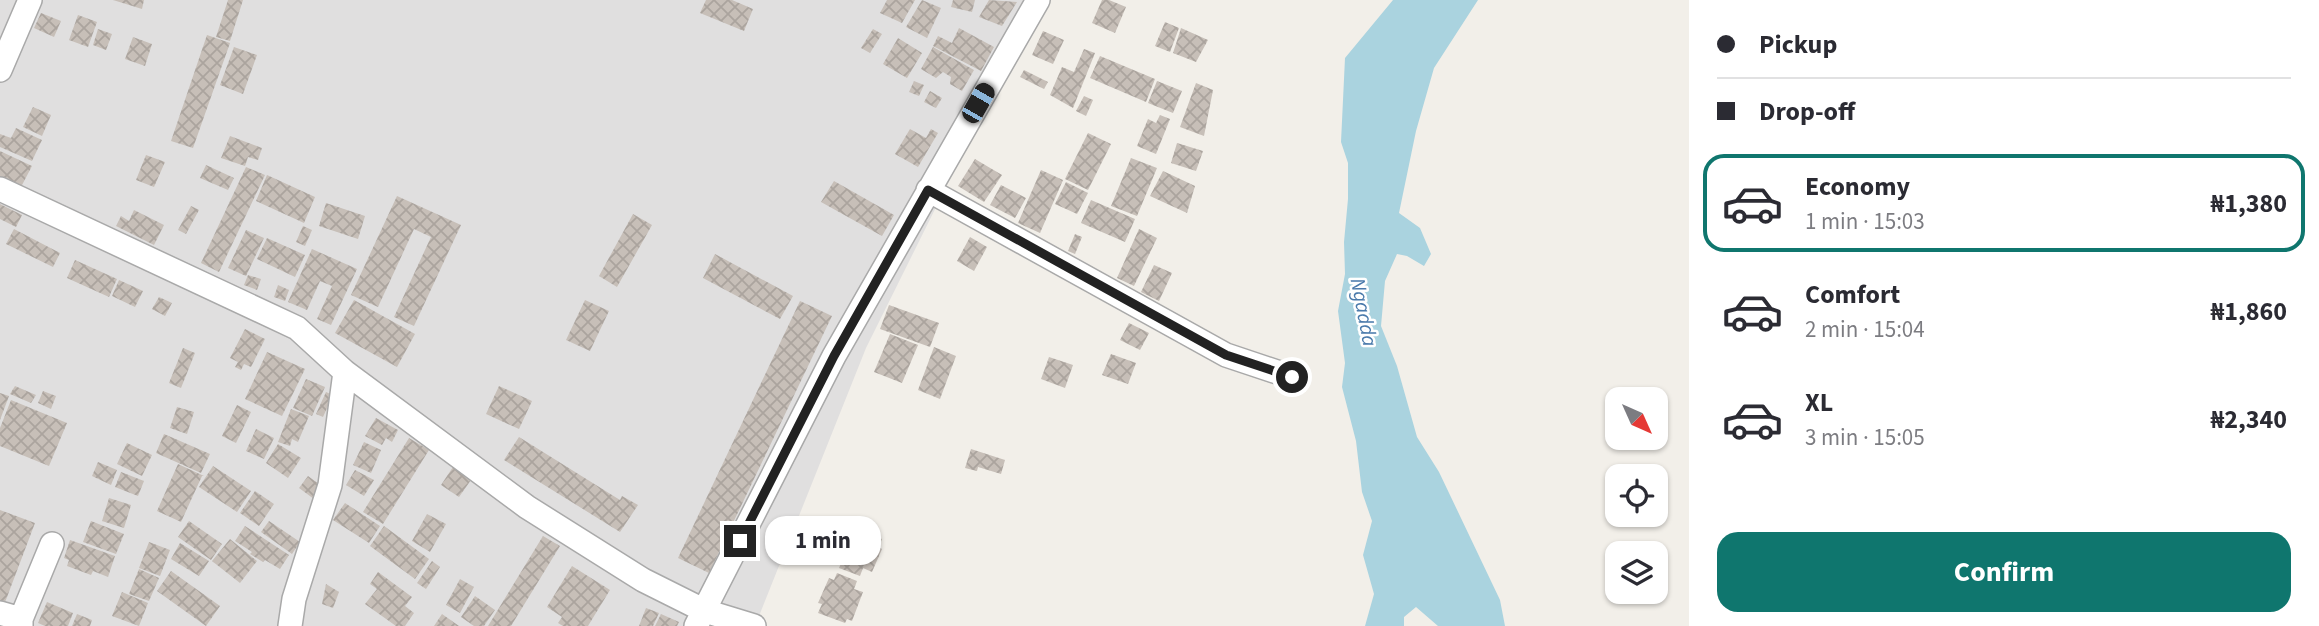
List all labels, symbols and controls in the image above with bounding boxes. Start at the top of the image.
text: Pickup [1759,26,1837,63]
car [959,80,998,126]
text: Drop-off [1759,93,1855,130]
text: Economy [1805,168,1910,205]
icon: car [1721,172,1784,235]
text: ₦1,380 [2211,185,2287,222]
text: 1 min · 15:03 [1805,205,1925,238]
water label: Ngadda [1343,275,1385,349]
text: Comfort [1805,276,1900,313]
icon: car [1721,280,1784,343]
text: ₦1,860 [2211,293,2287,330]
text: 2 min · 15:04 [1805,313,1925,346]
route start [1276,361,1308,393]
text: XL [1805,384,1833,421]
north arrow [1605,387,1668,450]
map controls [1605,387,1668,604]
icon: car [1721,388,1784,451]
text: ₦2,340 [2211,401,2287,438]
text: 3 min · 15:05 [1805,421,1925,454]
button: locate [1605,464,1668,527]
callout: 1 min [764,516,880,566]
text: 1 min [795,524,851,557]
route end [724,525,756,557]
button: Confirm [1717,532,2291,612]
button: layers [1605,541,1668,604]

